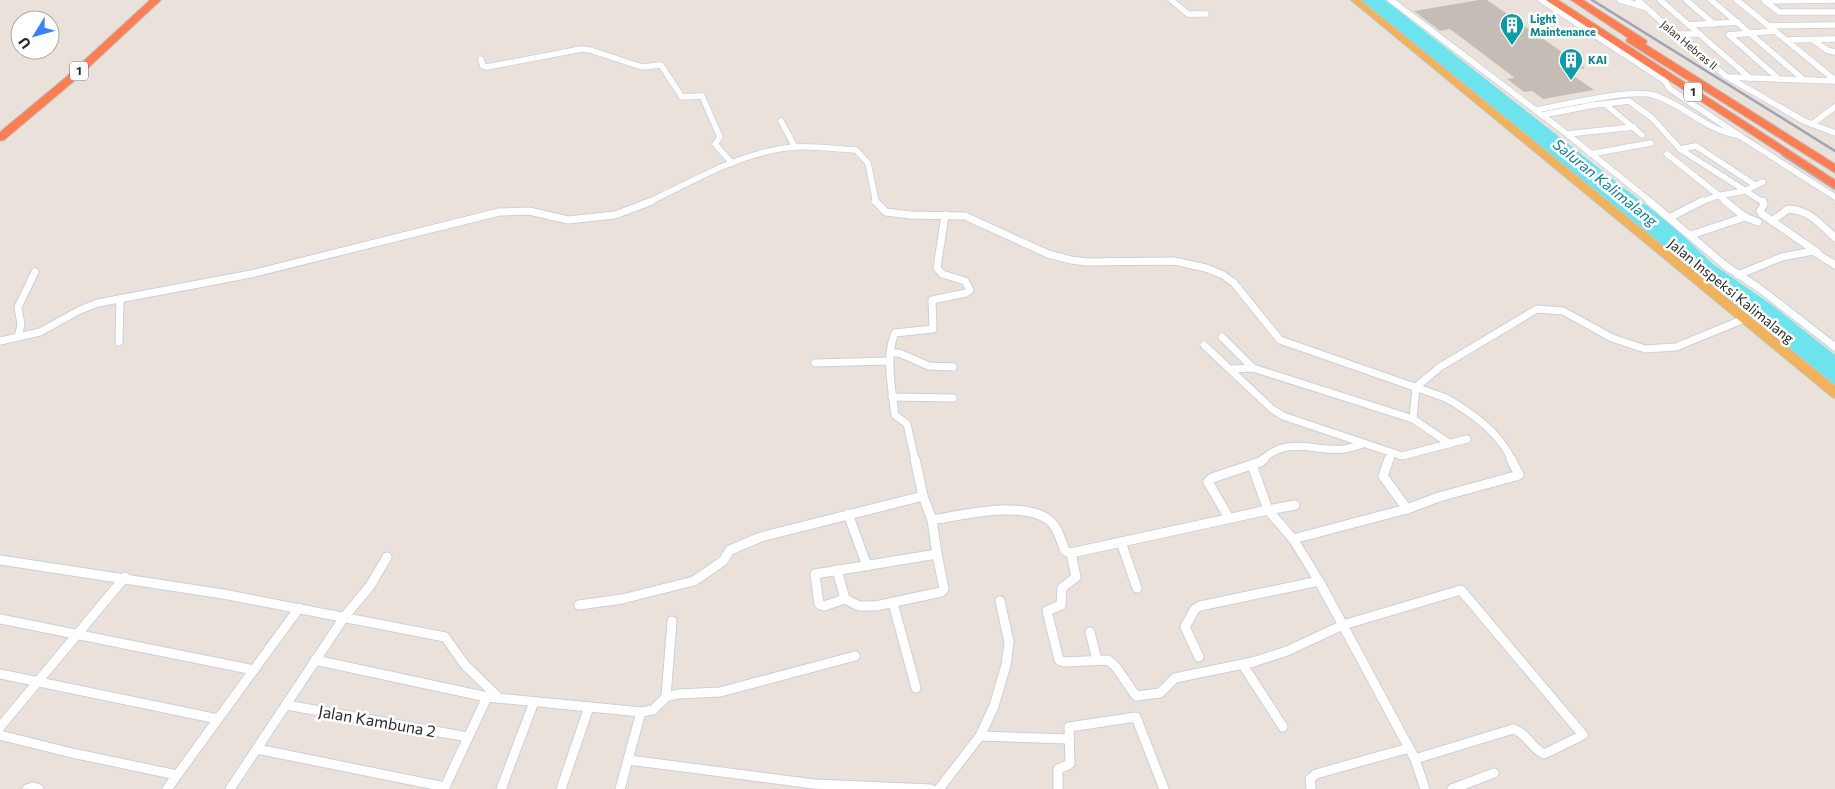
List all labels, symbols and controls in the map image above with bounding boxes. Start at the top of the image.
north arrow [10,10,60,60]
building icon: Light Maintenance [1499,12,1525,46]
place label: Light Maintenance [1530,12,1596,38]
street label: Jalan Hebras II [1658,17,1720,73]
text: U [14,34,34,52]
building icon: KAI [1558,47,1584,81]
place label: KAI [1588,53,1607,66]
road number: 1 [70,61,88,80]
road number: 1 [1684,82,1702,101]
water label: Saluran Kalimalang [1550,135,1662,230]
street label: Jalan Inspeksi Kalimalang [1665,235,1798,347]
street label: Jalan Kambuna 2 [317,701,437,740]

